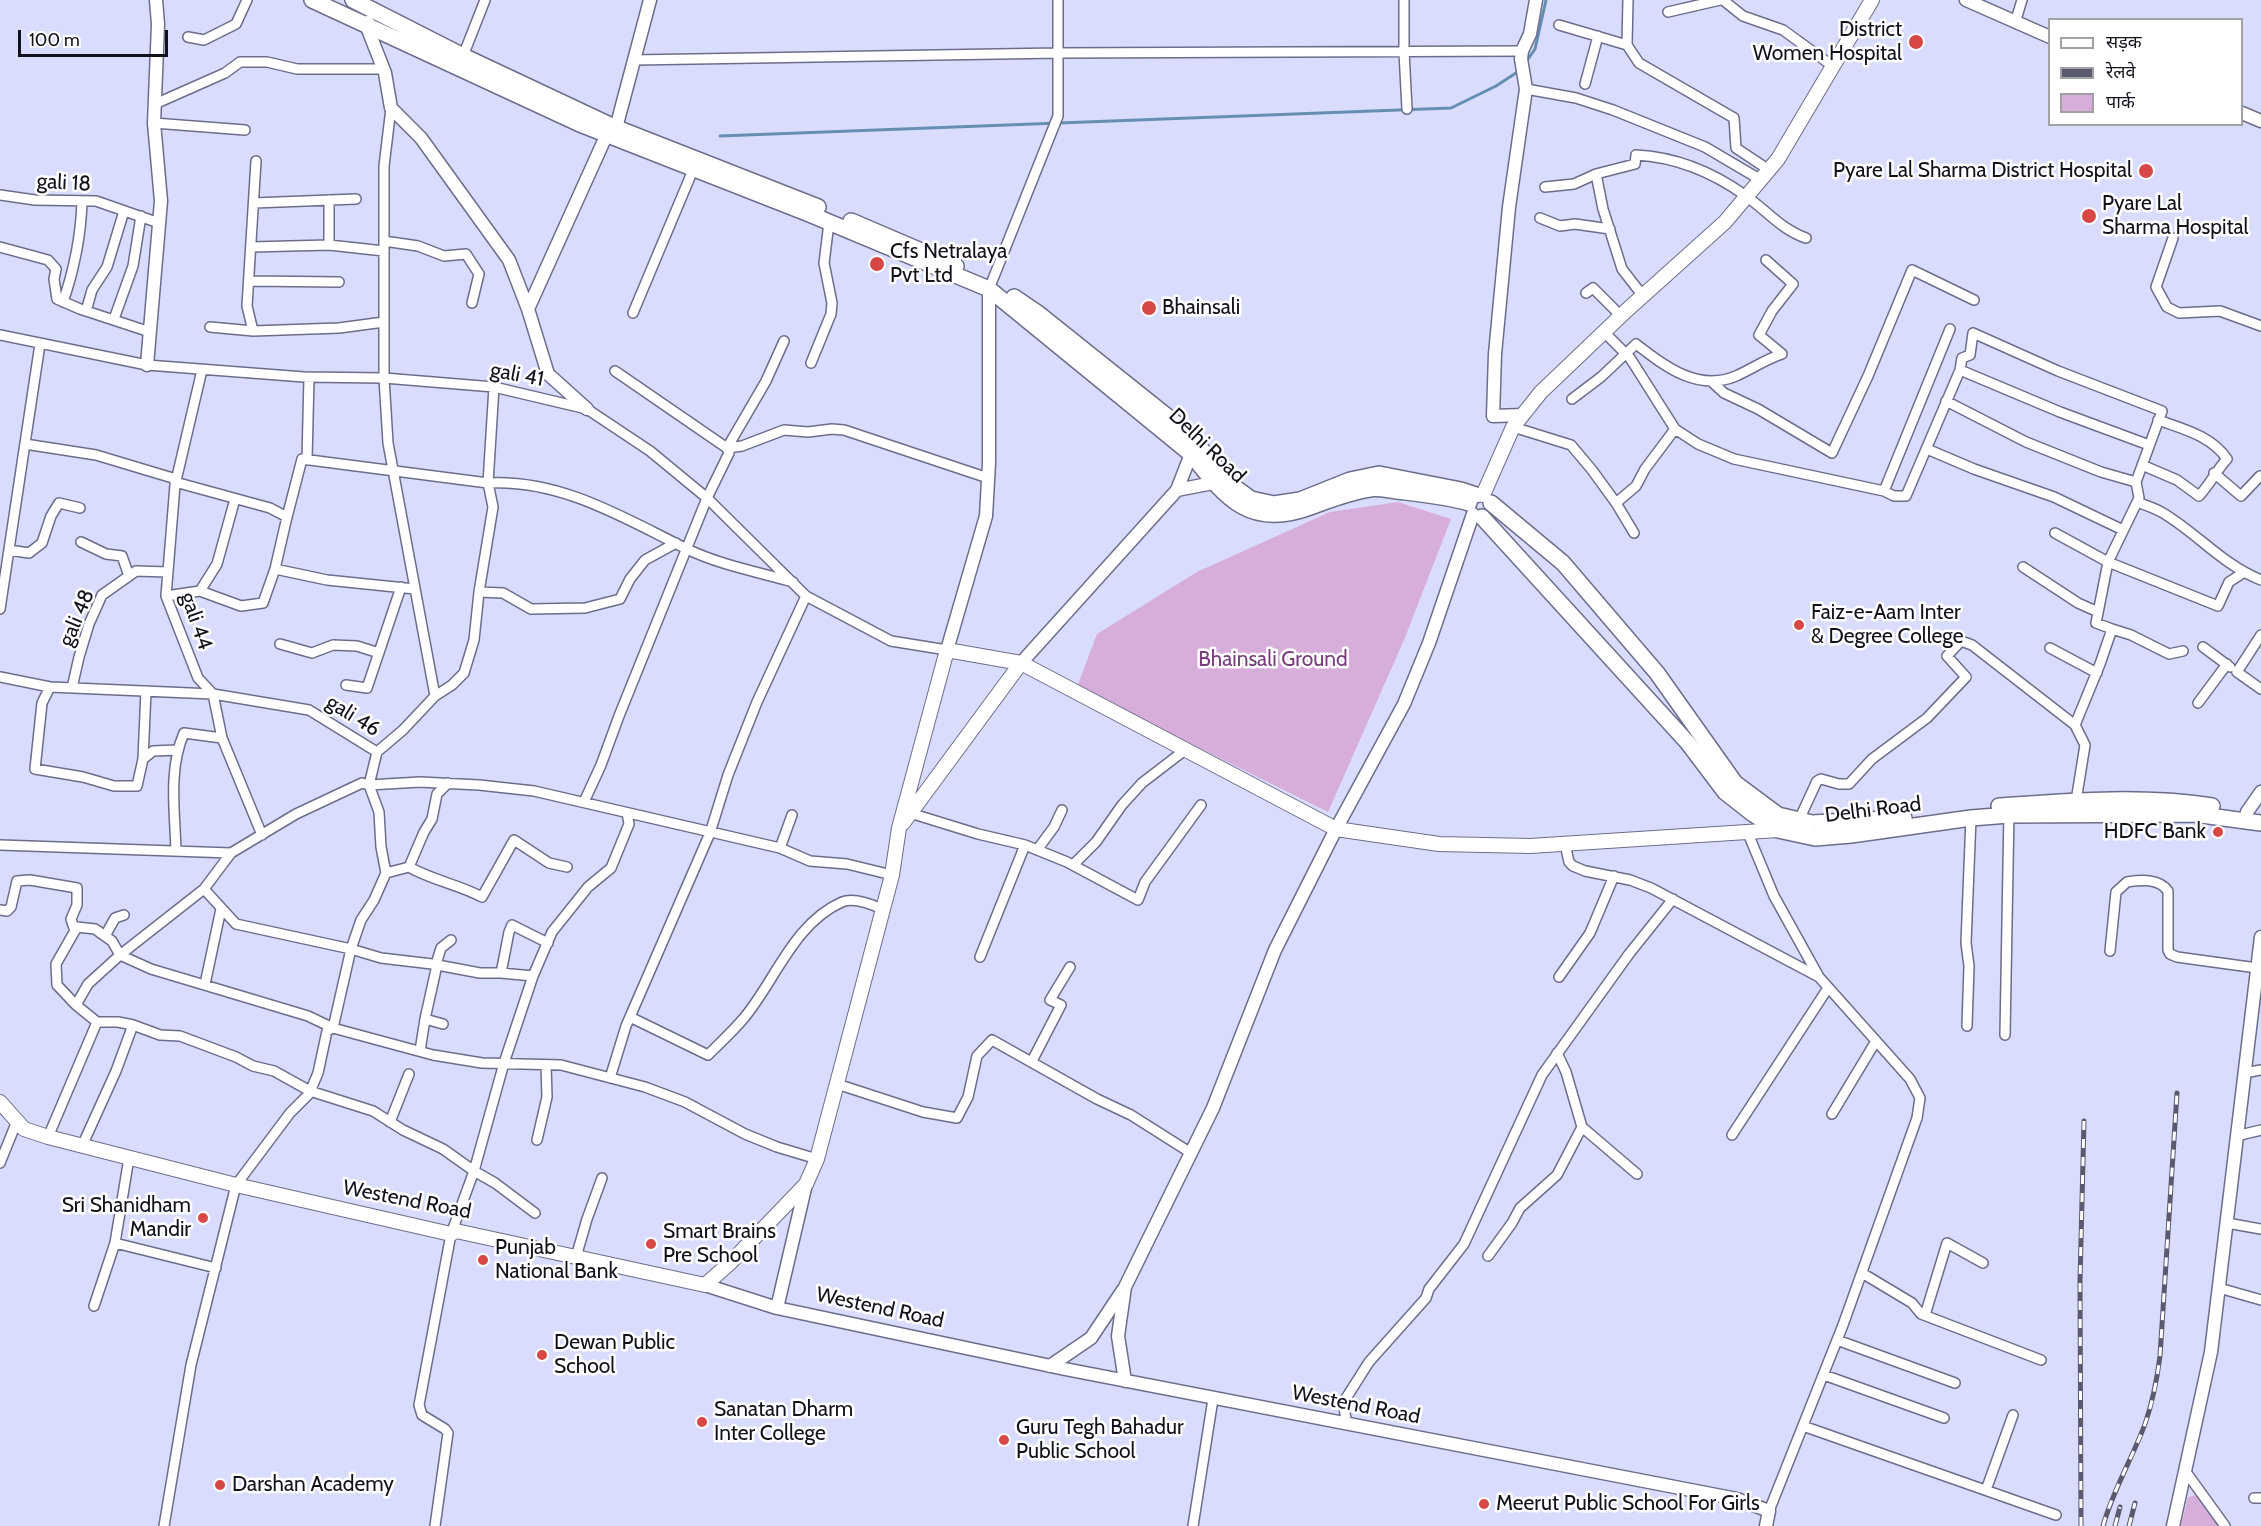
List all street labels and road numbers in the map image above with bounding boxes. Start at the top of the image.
street label: gali 18 [36,169,92,197]
street label: gali 41 [488,358,546,392]
street label: Delhi Road [1163,403,1251,489]
street label: gali 48 [54,586,100,650]
street label: gali 44 [174,589,218,653]
street label: gali 46 [321,690,385,742]
street label: Delhi Road [1823,792,1923,828]
street label: Westend Road [341,1175,473,1225]
street label: Westend Road [814,1282,946,1334]
street label: Westend Road [1290,1380,1422,1430]

